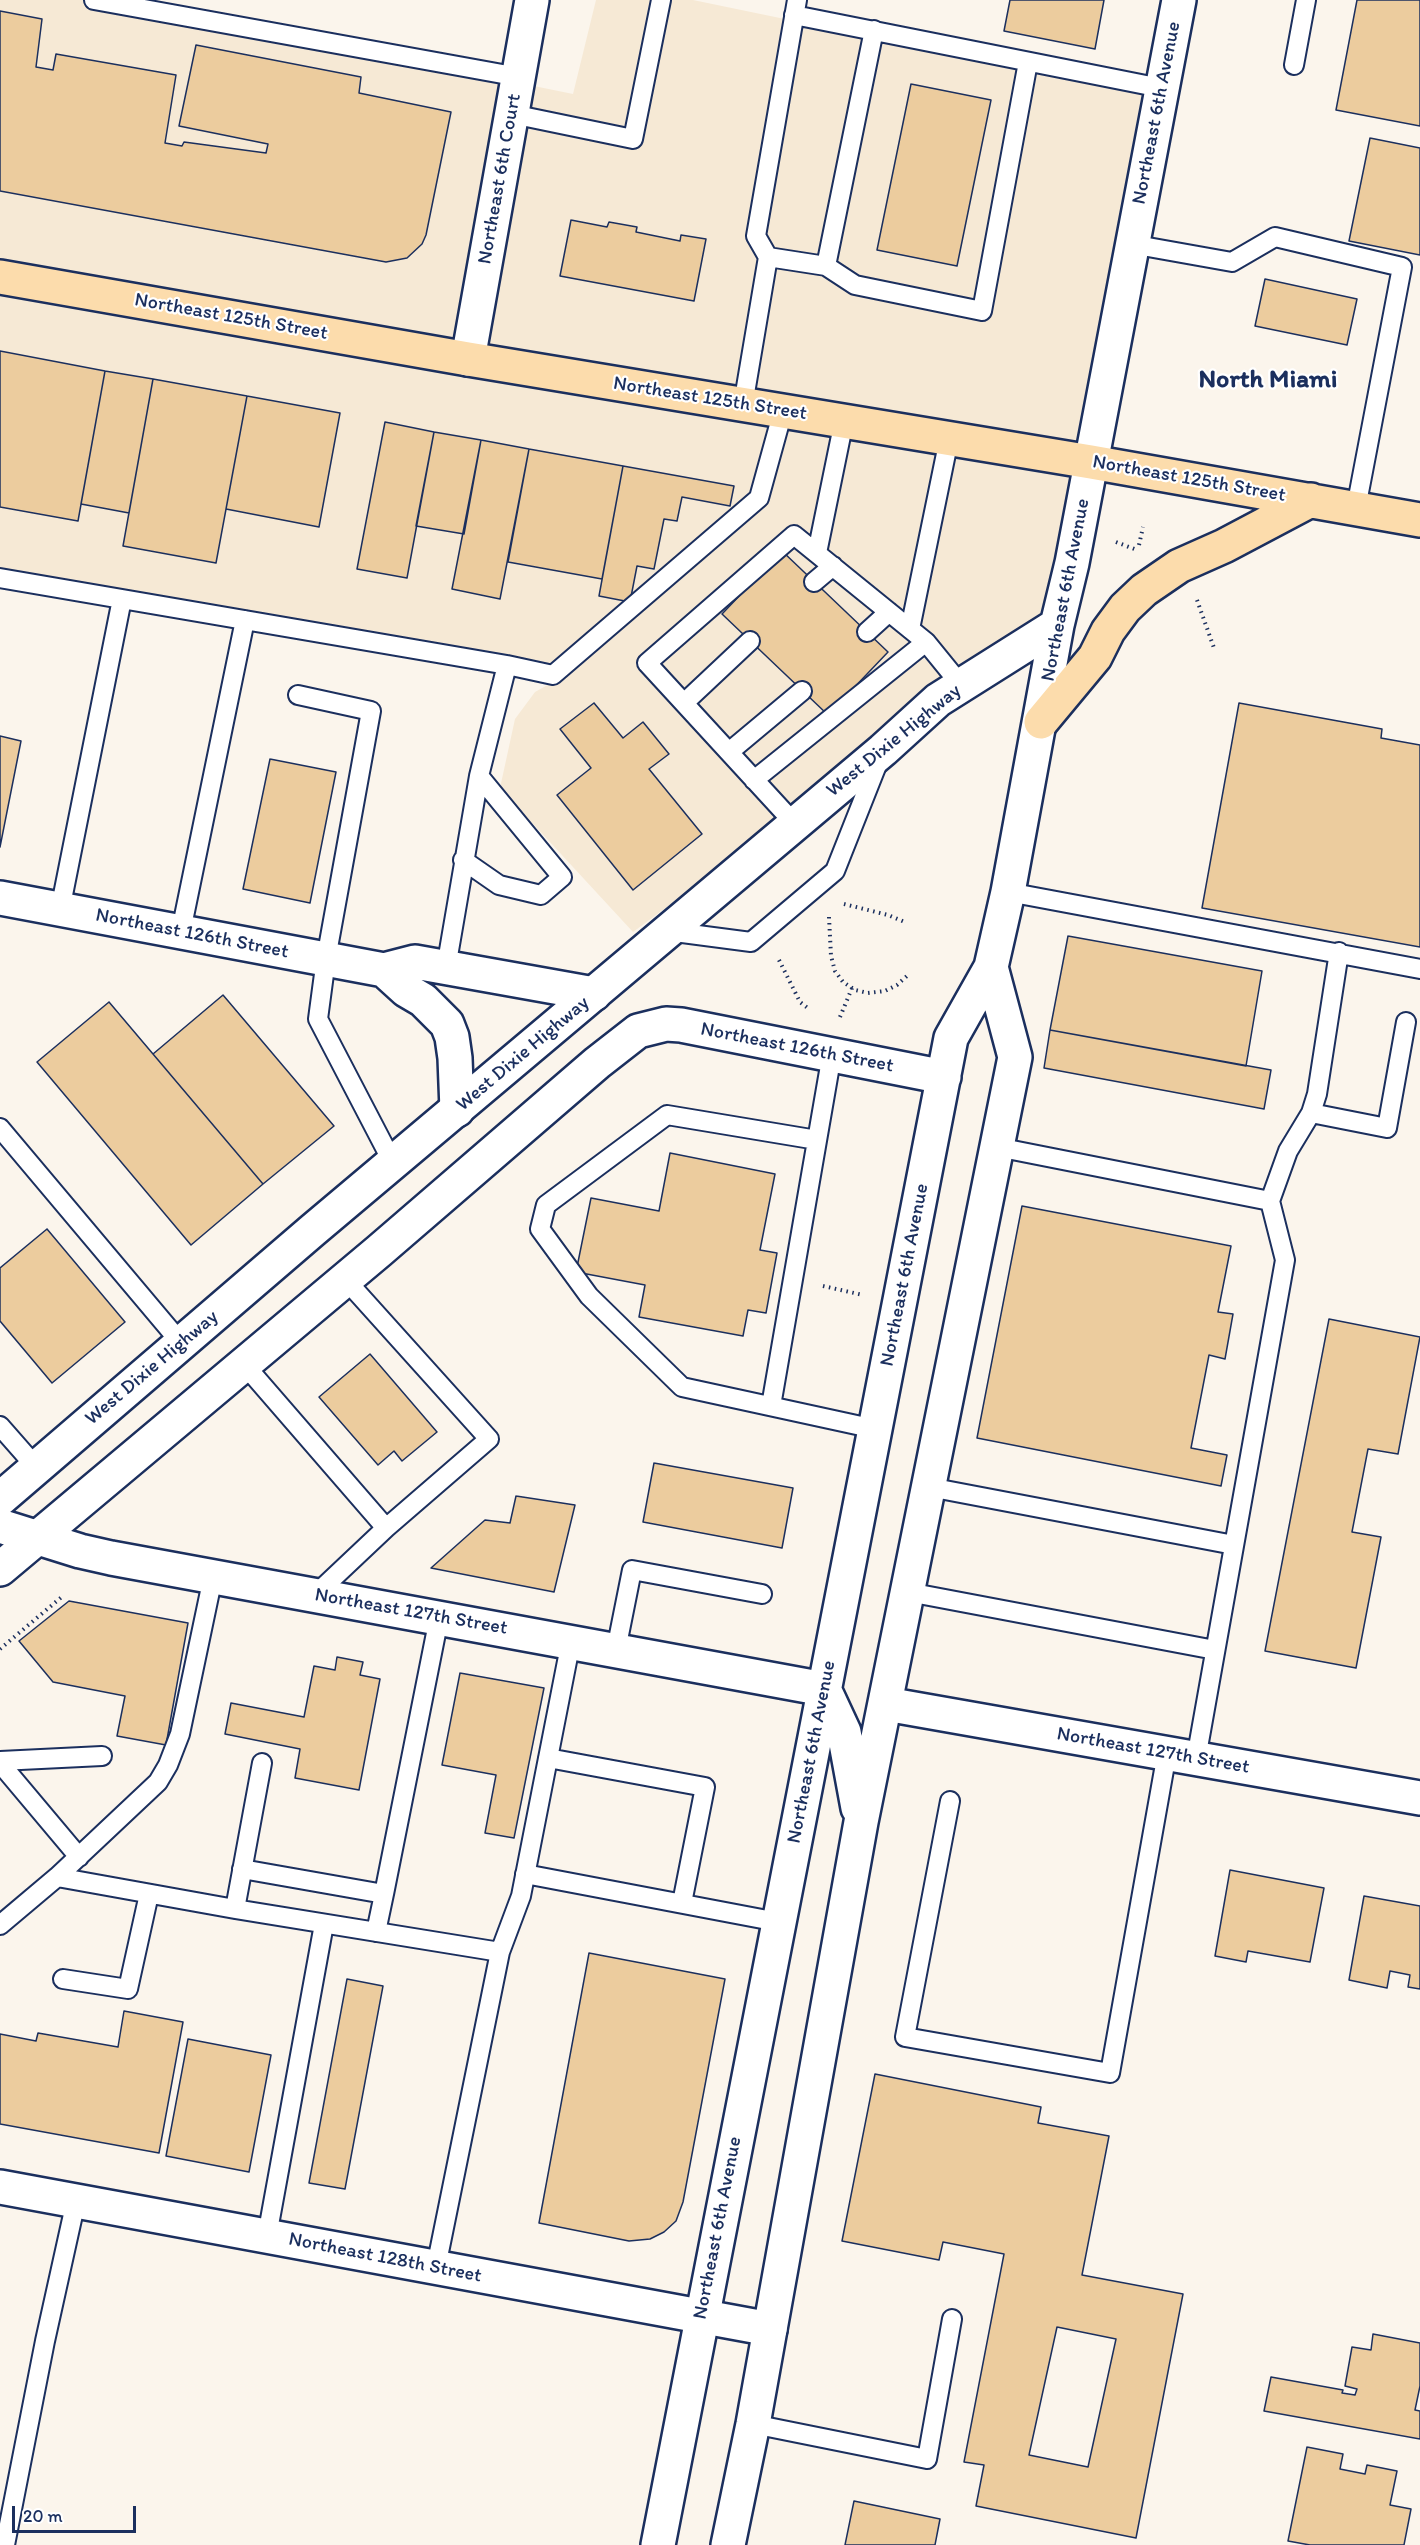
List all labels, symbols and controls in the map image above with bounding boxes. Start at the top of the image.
street label: Northeast 6th Avenue [1127,19,1187,207]
street label: Northeast 6th Court [473,92,527,266]
street label: Northeast 125th Street [132,288,330,346]
district label: North Miami [1199,364,1337,396]
street label: Northeast 125th Street [611,372,809,426]
street label: Northeast 125th Street [1090,450,1288,508]
street label: Northeast 6th Avenue [1036,496,1096,684]
street label: West Dixie Highway [822,679,966,803]
street label: Northeast 126th Street [93,904,291,964]
street label: West Dixie Highway [451,991,595,1117]
street label: Northeast 126th Street [698,1018,896,1078]
street label: Northeast 6th Avenue [875,1181,935,1369]
street label: West Dixie Highway [80,1305,224,1431]
street label: Northeast 127th Street [313,1583,509,1641]
street label: Northeast 6th Avenue [782,1658,842,1846]
street label: Northeast 127th Street [1055,1722,1251,1780]
street label: Northeast 6th Avenue [688,2134,748,2322]
street label: Northeast 128th Street [286,2227,484,2289]
scale bar [15,2494,140,2532]
text: 20 m [23,2505,63,2527]

